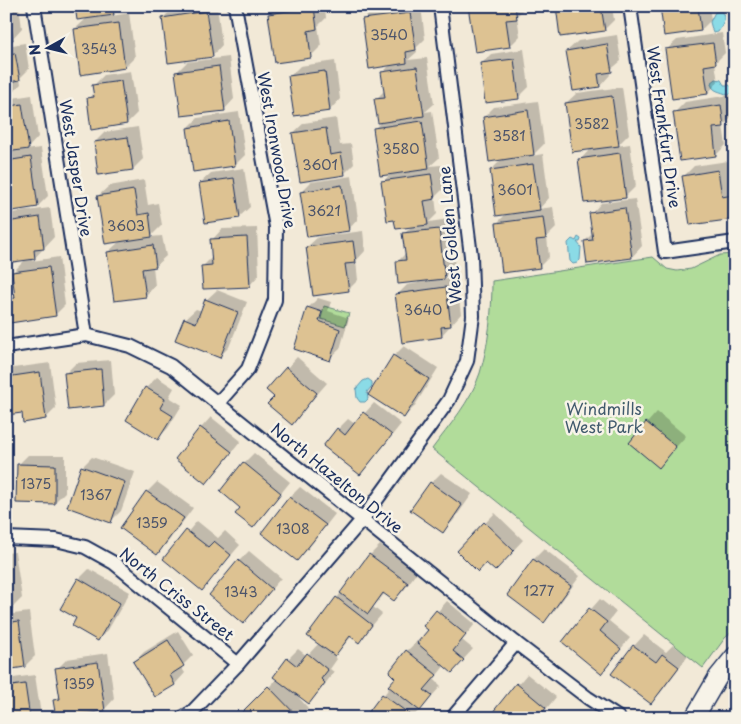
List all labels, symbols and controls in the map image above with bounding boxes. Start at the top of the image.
north arrow [22,22,72,72]
house number: 3540 [370,24,408,45]
house number: 3543 [81,38,117,59]
text: N [23,43,46,57]
street label: West Frankfurt Drive [642,44,688,209]
street label: West Ironwood Drive [252,70,304,230]
street label: West Jasper Drive [54,98,100,238]
house number: 3582 [574,113,610,134]
house number: 3581 [492,125,526,146]
house number: 3580 [383,138,419,159]
house number: 3601 [302,154,338,175]
street label: West Golden Lane [431,165,467,305]
house number: 3601 [497,179,533,200]
house number: 3621 [307,200,341,221]
house number: 3603 [107,215,145,236]
house number: 3640 [404,299,442,320]
park label: Windmills West Park [565,396,644,438]
street label: North Hazelton Drive [266,416,409,538]
house number: 1375 [21,473,51,494]
house number: 1367 [80,484,112,505]
house number: 1359 [136,512,168,533]
house number: 1308 [276,518,310,539]
street label: North Criss Street [115,541,240,646]
house number: 1277 [524,580,555,601]
house number: 1343 [224,581,258,602]
house number: 1359 [63,673,95,694]

